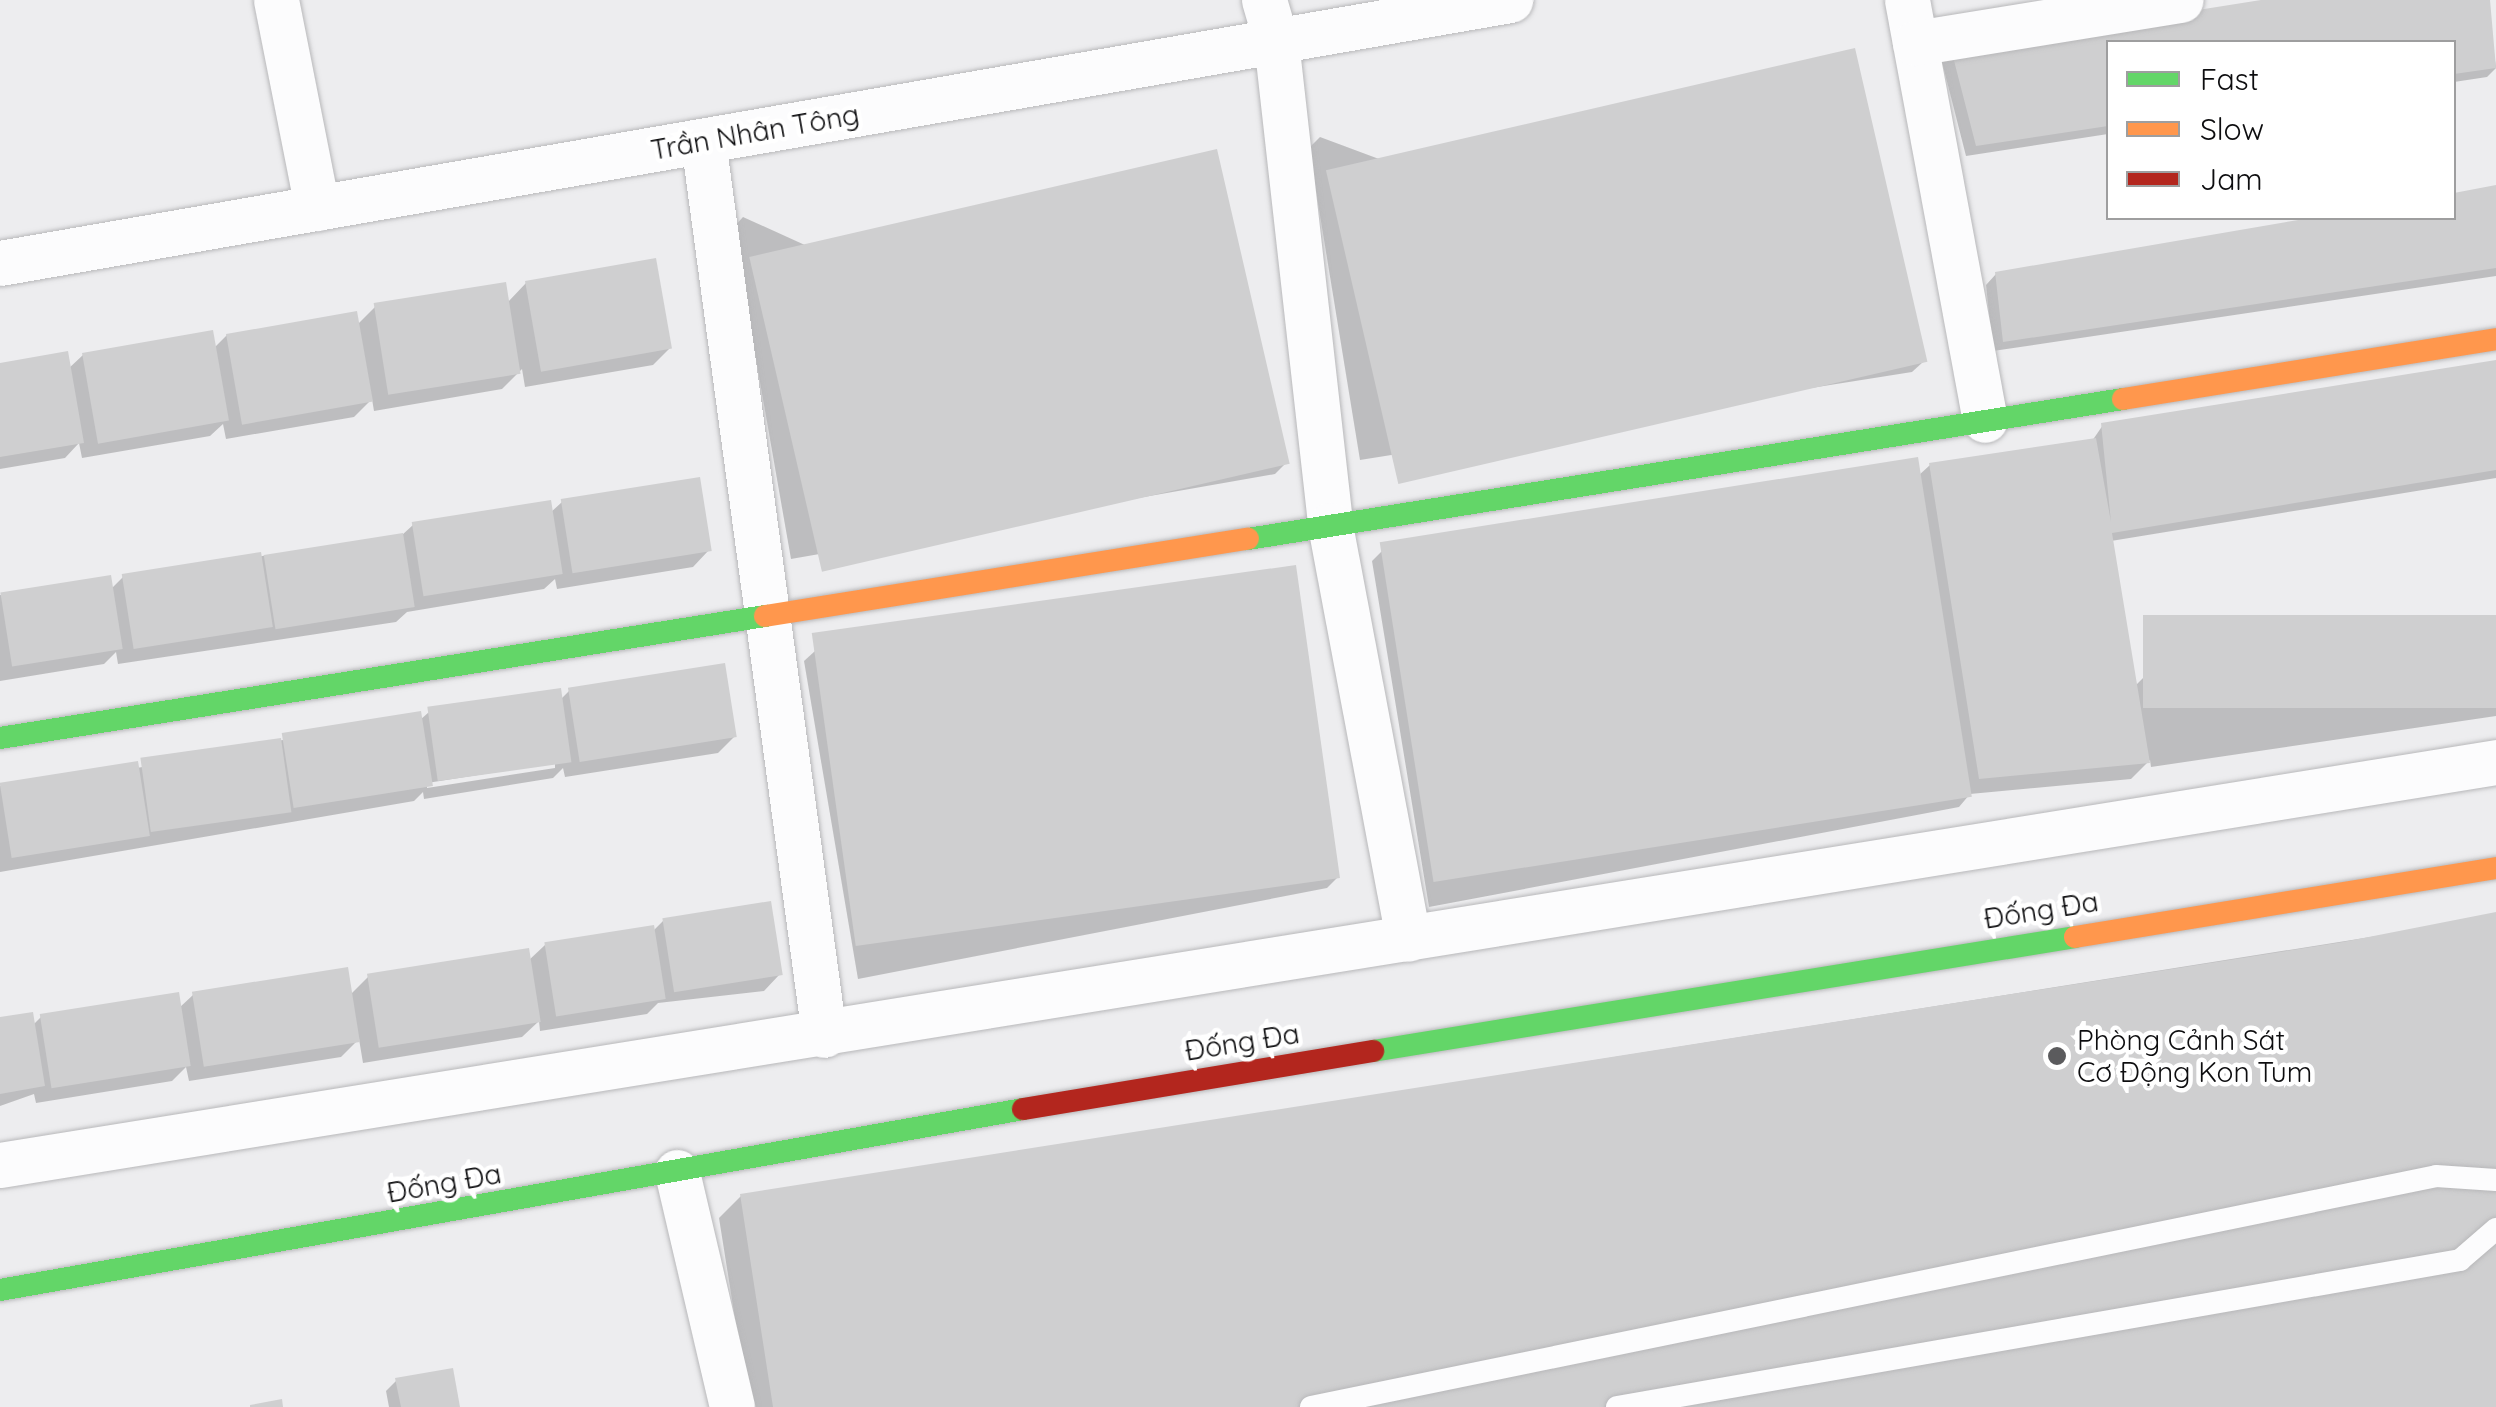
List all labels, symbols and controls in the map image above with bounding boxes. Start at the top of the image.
legend [2106,40,2456,220]
text: Fast [2200,60,2259,98]
street label: Trần Nhân Tông [648,97,862,167]
text: Slow [2200,110,2264,148]
text: Jam [2200,160,2263,198]
street label: Đống Đa [1981,884,2101,936]
street label: Đống Đa [1182,1016,1302,1068]
place label: Phòng Cảnh Sát Cơ Động Kon Tum [2077,1023,2312,1089]
marker: Phòng Cảnh Sát Cơ Động Kon Tum [2046,1045,2068,1067]
street label: Đống Đa [384,1156,504,1210]

